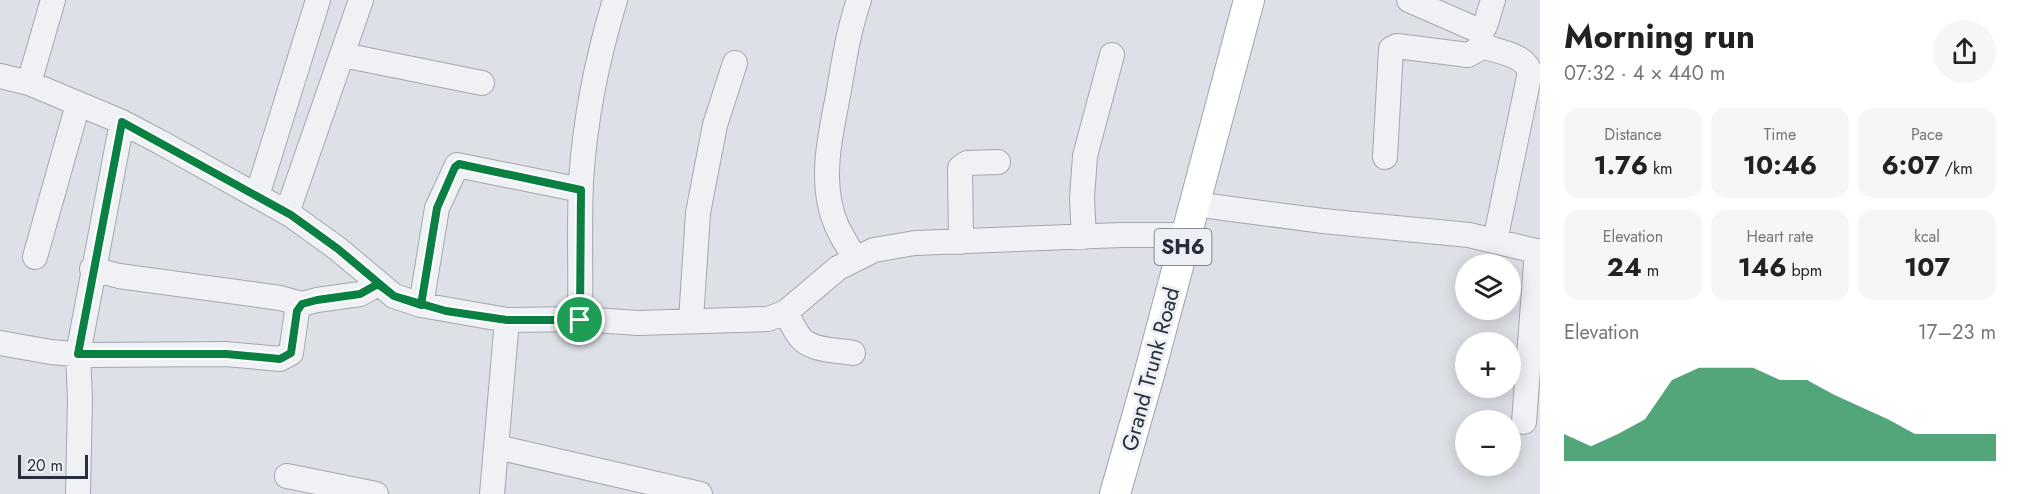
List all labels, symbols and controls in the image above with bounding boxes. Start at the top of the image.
text: Morning run [1564,13,1755,60]
button: share [1933,20,1996,83]
text: 07:32 · 4 × 440 m [1564,59,1725,88]
text: Distance [1604,123,1662,146]
text: Time [1764,123,1796,146]
text: Pace [1911,123,1943,146]
text: 1.76 [1593,146,1648,184]
text: 10:46 [1743,146,1817,184]
text: 6:07 [1881,146,1940,184]
text: km [1648,157,1673,180]
text: /km [1940,157,1973,180]
text: Elevation [1603,225,1663,248]
text: Heart rate [1747,225,1813,248]
text: kcal [1914,225,1940,248]
road number: SH6 [1154,229,1212,265]
text: 24 [1607,248,1642,286]
text: 146 [1738,248,1787,286]
text: 107 [1904,248,1950,286]
map controls [1455,254,1521,476]
button: layers [1455,254,1521,320]
text: m [1642,259,1659,282]
text: bpm [1787,259,1822,282]
street label: Grand Trunk Road [1113,283,1187,455]
pin [554,294,605,345]
icon: arrive [563,303,596,336]
text: Elevation [1564,318,1639,347]
text: 17–23 m [1918,318,1996,347]
button: + [1455,332,1521,398]
button: − [1455,410,1521,476]
scale bar [18,452,88,480]
text: 20 m [27,454,63,477]

